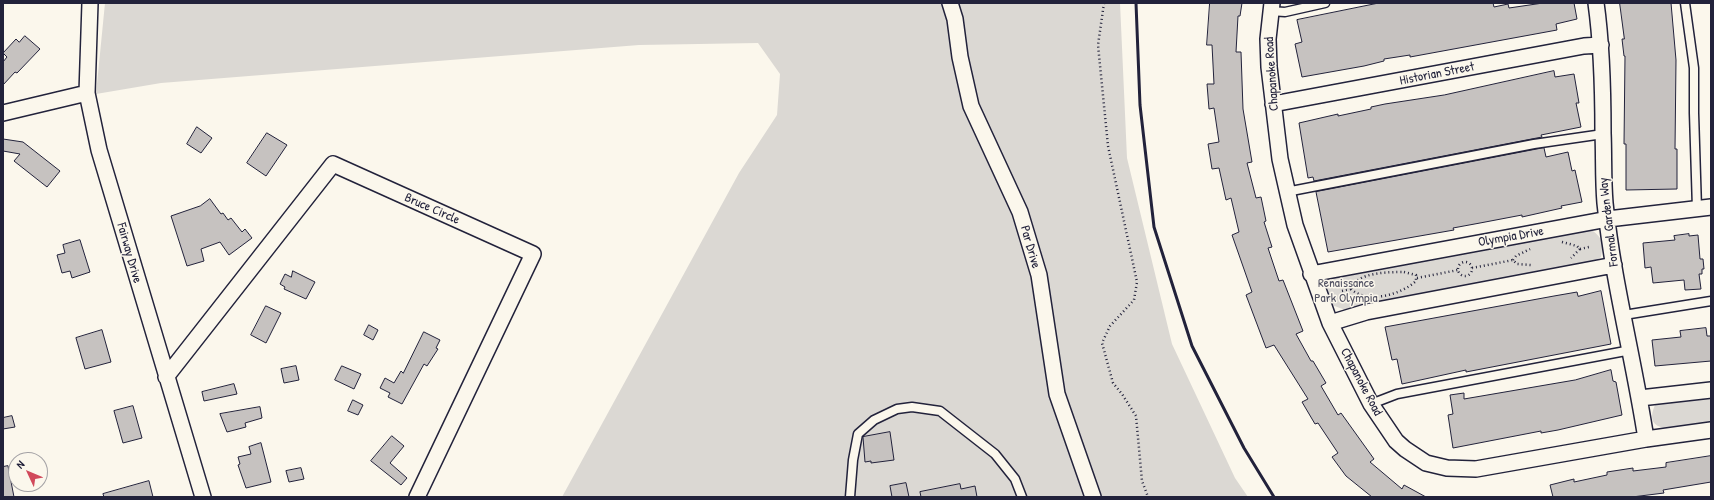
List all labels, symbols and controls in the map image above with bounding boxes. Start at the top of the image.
street label: Chapanoke Road [1262,36,1282,112]
street label: Historian Street [1398,59,1476,89]
street label: Formal Garden Way [1596,177,1622,267]
street label: Bruce Circle [402,190,462,228]
street label: Fairway Drive [113,221,145,285]
street label: Par Drive [1016,224,1044,270]
street label: Olympia Drive [1477,224,1545,250]
park label: Renaissance Park Olympia [1314,276,1378,307]
street label: Chapanoke Road [1337,346,1385,418]
north arrow [8,452,48,492]
text: N [13,457,27,471]

